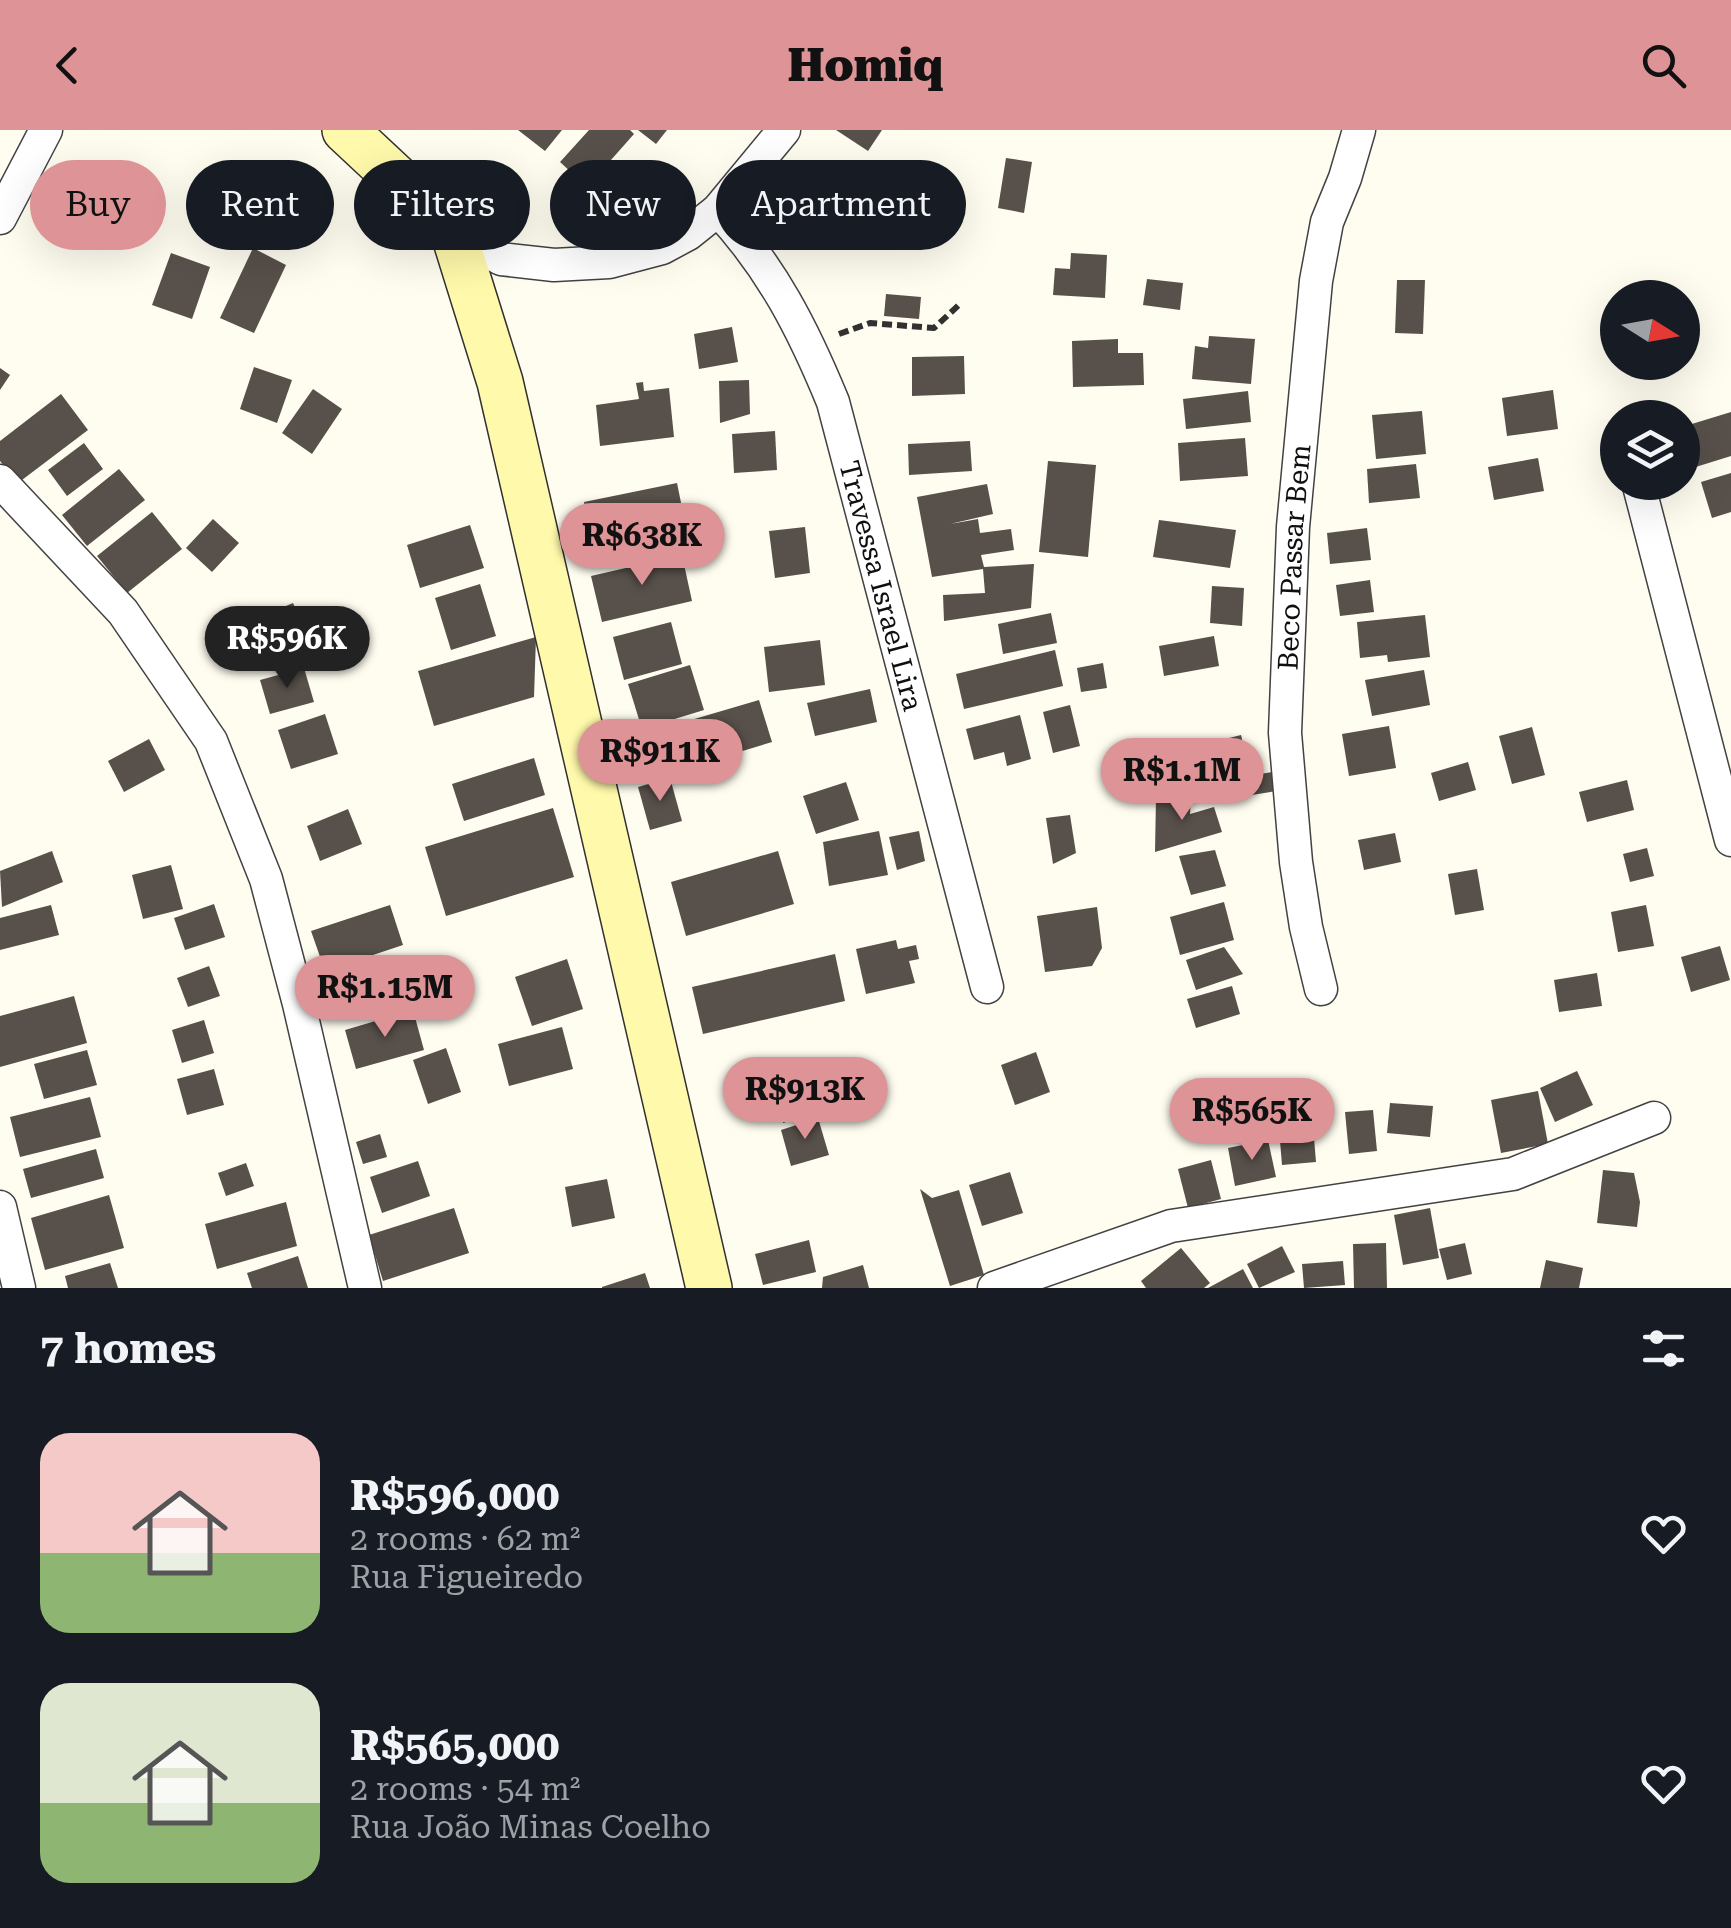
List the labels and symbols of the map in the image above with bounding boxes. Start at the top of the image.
north arrow [1600,280,1700,380]
street label: Beco Passar Bem [1271,443,1318,671]
street label: Travessa Israel Lira [832,457,930,714]
pin: R$638K [561,503,723,588]
pin: R$596K [206,606,368,691]
pin: R$911K [579,719,741,804]
pin: R$1.1M [1101,738,1263,823]
pin: R$1.15M [293,955,477,1040]
pin: R$913K [724,1057,886,1142]
pin: R$565K [1171,1078,1333,1163]

